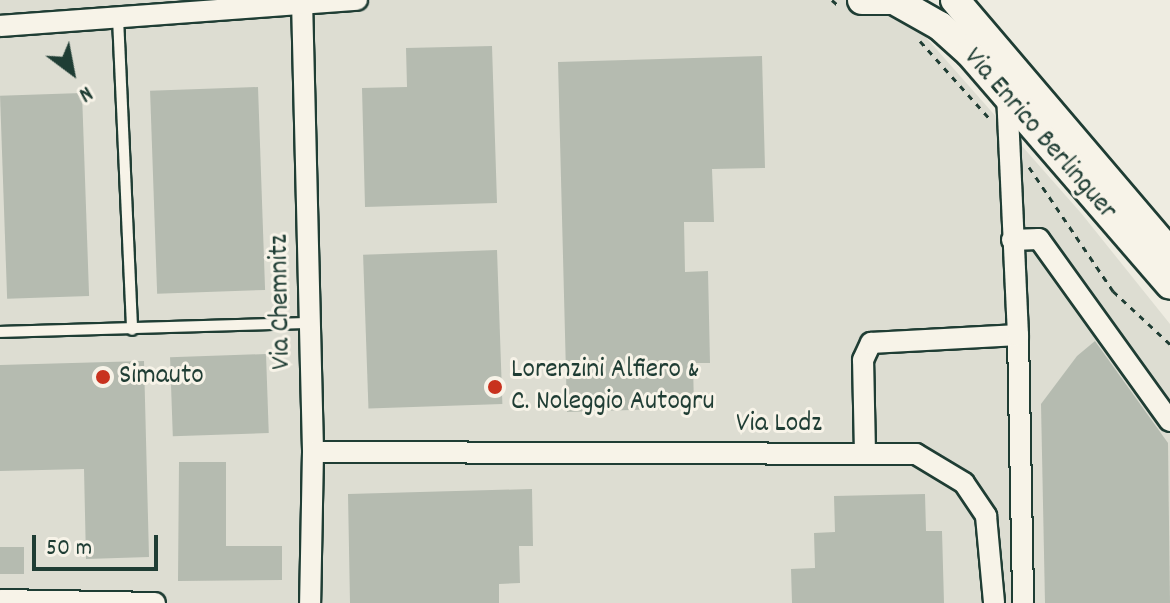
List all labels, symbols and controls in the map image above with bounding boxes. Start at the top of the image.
north arrow [32,32,112,112]
street label: Via Enrico Berlinguer [955,42,1123,228]
text: N [72,77,98,109]
street label: Via Chemnitz [264,234,300,370]
place label: Lorenzini Alfiero & C. Noleggio Autogru [511,354,715,420]
place label: Simauto [119,360,204,394]
marker: Simauto [94,368,112,386]
marker: Lorenzini Alfiero & C. Noleggio Autogru [486,378,504,396]
street label: Via Lodz [736,408,822,442]
scale bar [36,519,162,569]
text: 50 m [46,532,92,566]

